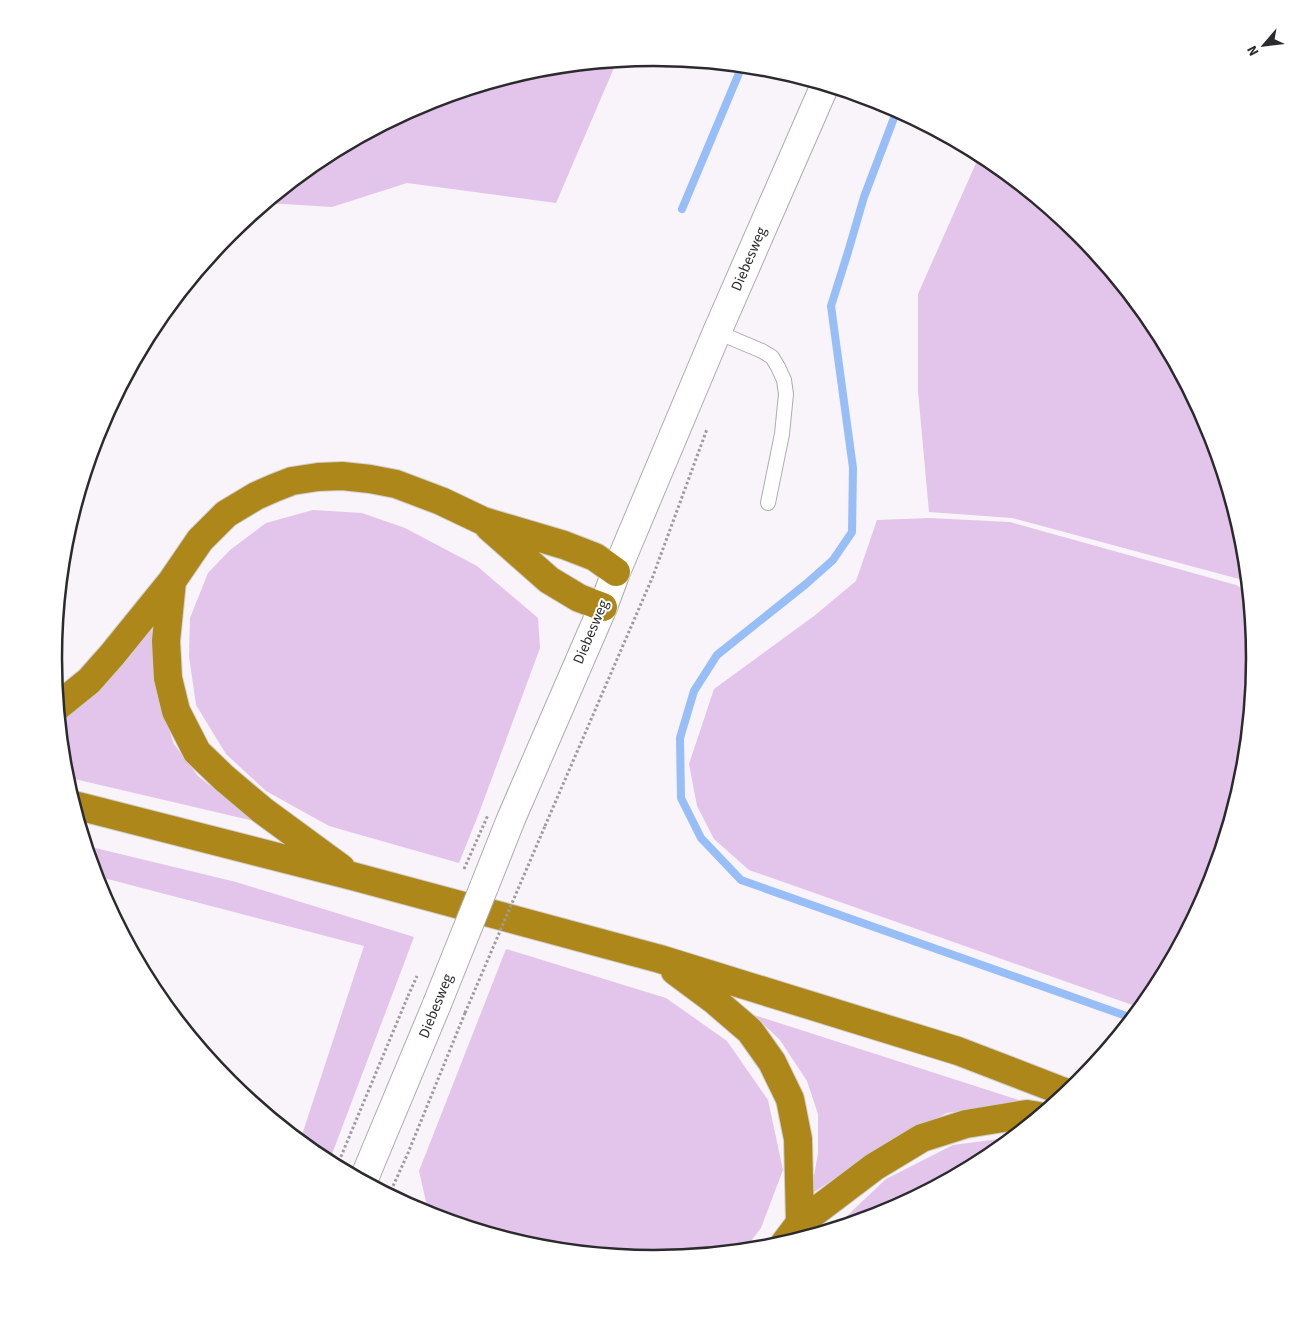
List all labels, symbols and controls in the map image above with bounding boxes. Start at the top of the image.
north arrow [1239,20,1289,70]
text: N [1242,42,1264,59]
street label: Diebesweg [726,223,772,294]
street label: Diebesweg [568,596,614,667]
street label: Diebesweg [414,970,459,1041]

